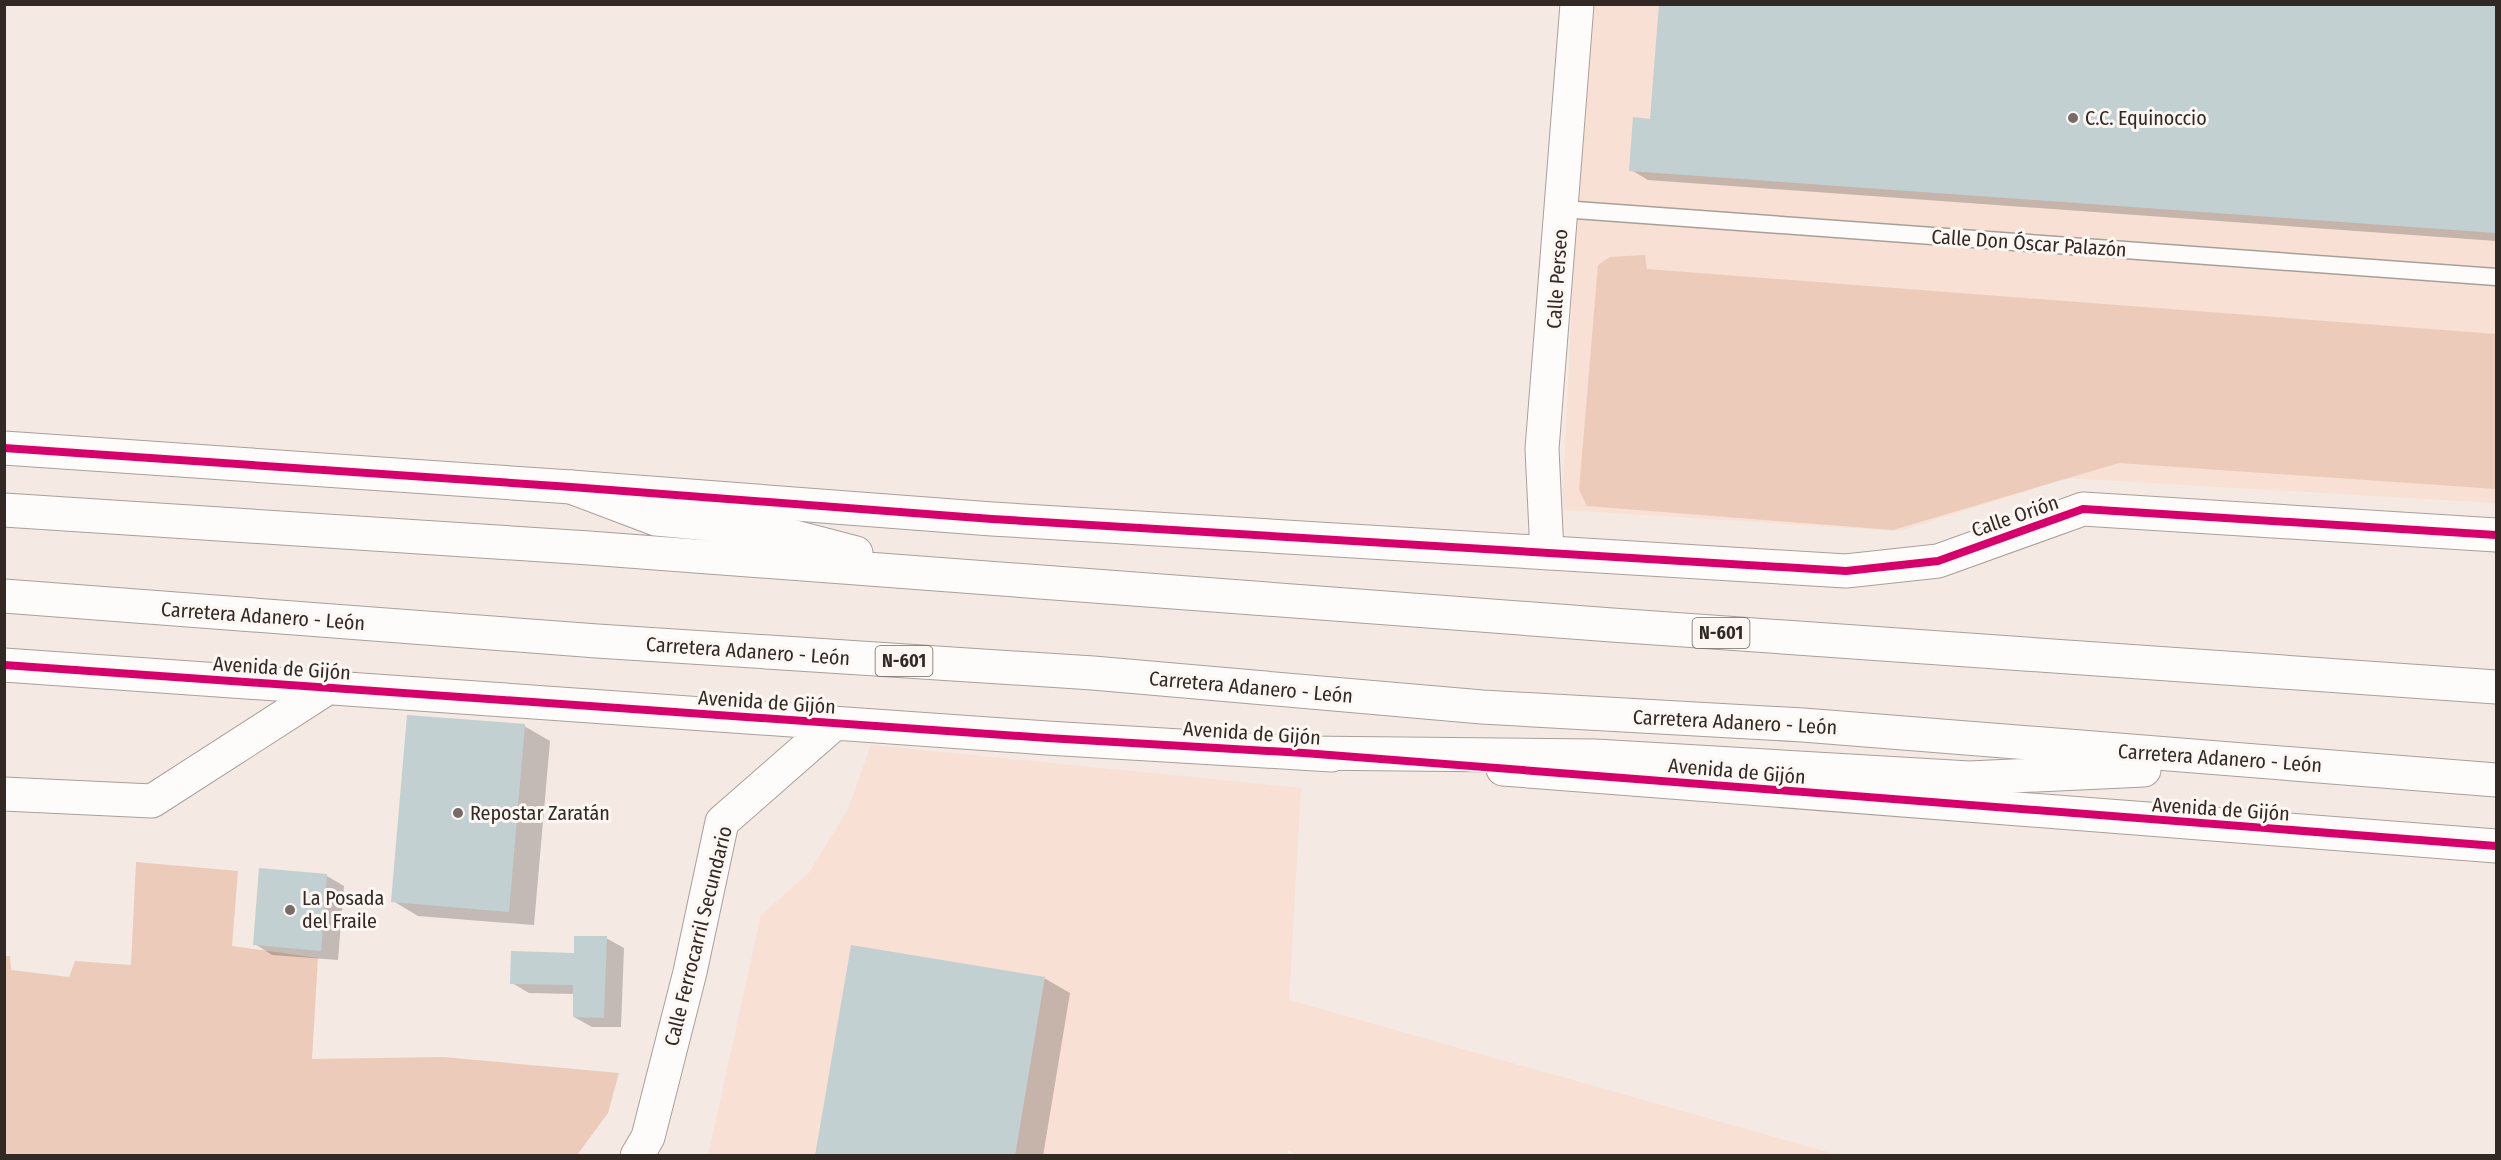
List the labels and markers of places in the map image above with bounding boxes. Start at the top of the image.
place label: C.C. Equinoccio [2085,106,2207,130]
marker: C.C. Equinoccio [2066,111,2080,125]
place label: Repostar Zaratán [470,801,610,825]
marker: Repostar Zaratán [451,806,465,820]
place label: La Posada del Fraile [302,886,384,933]
marker: La Posada del Fraile [283,903,297,917]

